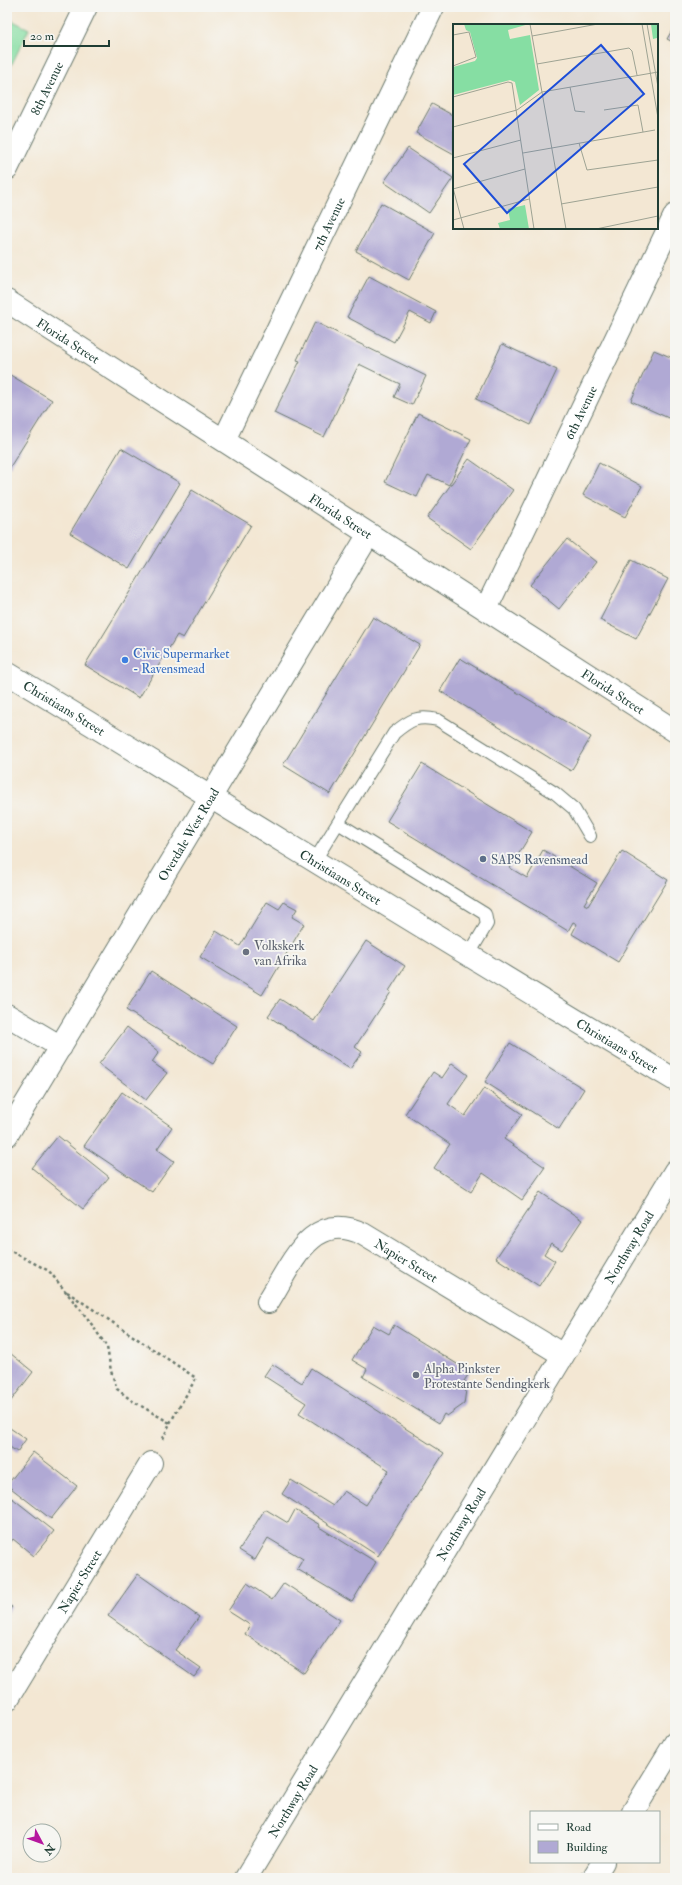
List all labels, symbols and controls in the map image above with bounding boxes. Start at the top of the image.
scale bar [24,22,109,48]
inset map [453,24,658,229]
text: 20 m [30,29,55,44]
street label: 8th Avenue [28,59,67,118]
street label: 7th Avenue [310,194,349,254]
street label: Florida Street [33,315,102,368]
street label: 6th Avenue [561,383,601,442]
street label: Florida Street [306,491,375,543]
place label: Civic Supermarket - Ravensmead [133,646,229,677]
marker: Civic Supermarket - Ravensmead [120,655,130,665]
street label: Florida Street [578,666,647,718]
street label: Christiaans Street [20,678,108,740]
street label: Overdale West Road [155,785,223,884]
street label: Christiaans Street [296,847,384,909]
place label: SAPS Ravensmead [491,852,588,868]
marker: SAPS Ravensmead [478,854,488,864]
place label: Volkskerk van Afrika [253,938,307,969]
marker: Volkskerk van Afrika [241,947,251,957]
street label: Christiaans Street [573,1015,661,1077]
street label: Northway Road [602,1208,658,1287]
street label: Napier Street [371,1236,440,1286]
place label: Alpha Pinkster Protestante Sendingkerk [423,1361,551,1392]
marker: Alpha Pinkster Protestante Sendingkerk [411,1370,421,1380]
street label: Northway Road [433,1485,490,1564]
street label: Napier Street [55,1547,105,1616]
street label: Northway Road [265,1762,322,1841]
legend [530,1811,660,1863]
text: Road [566,1820,591,1835]
north arrow [22,1823,62,1863]
text: N [40,1840,58,1858]
text: Building [566,1840,609,1855]

